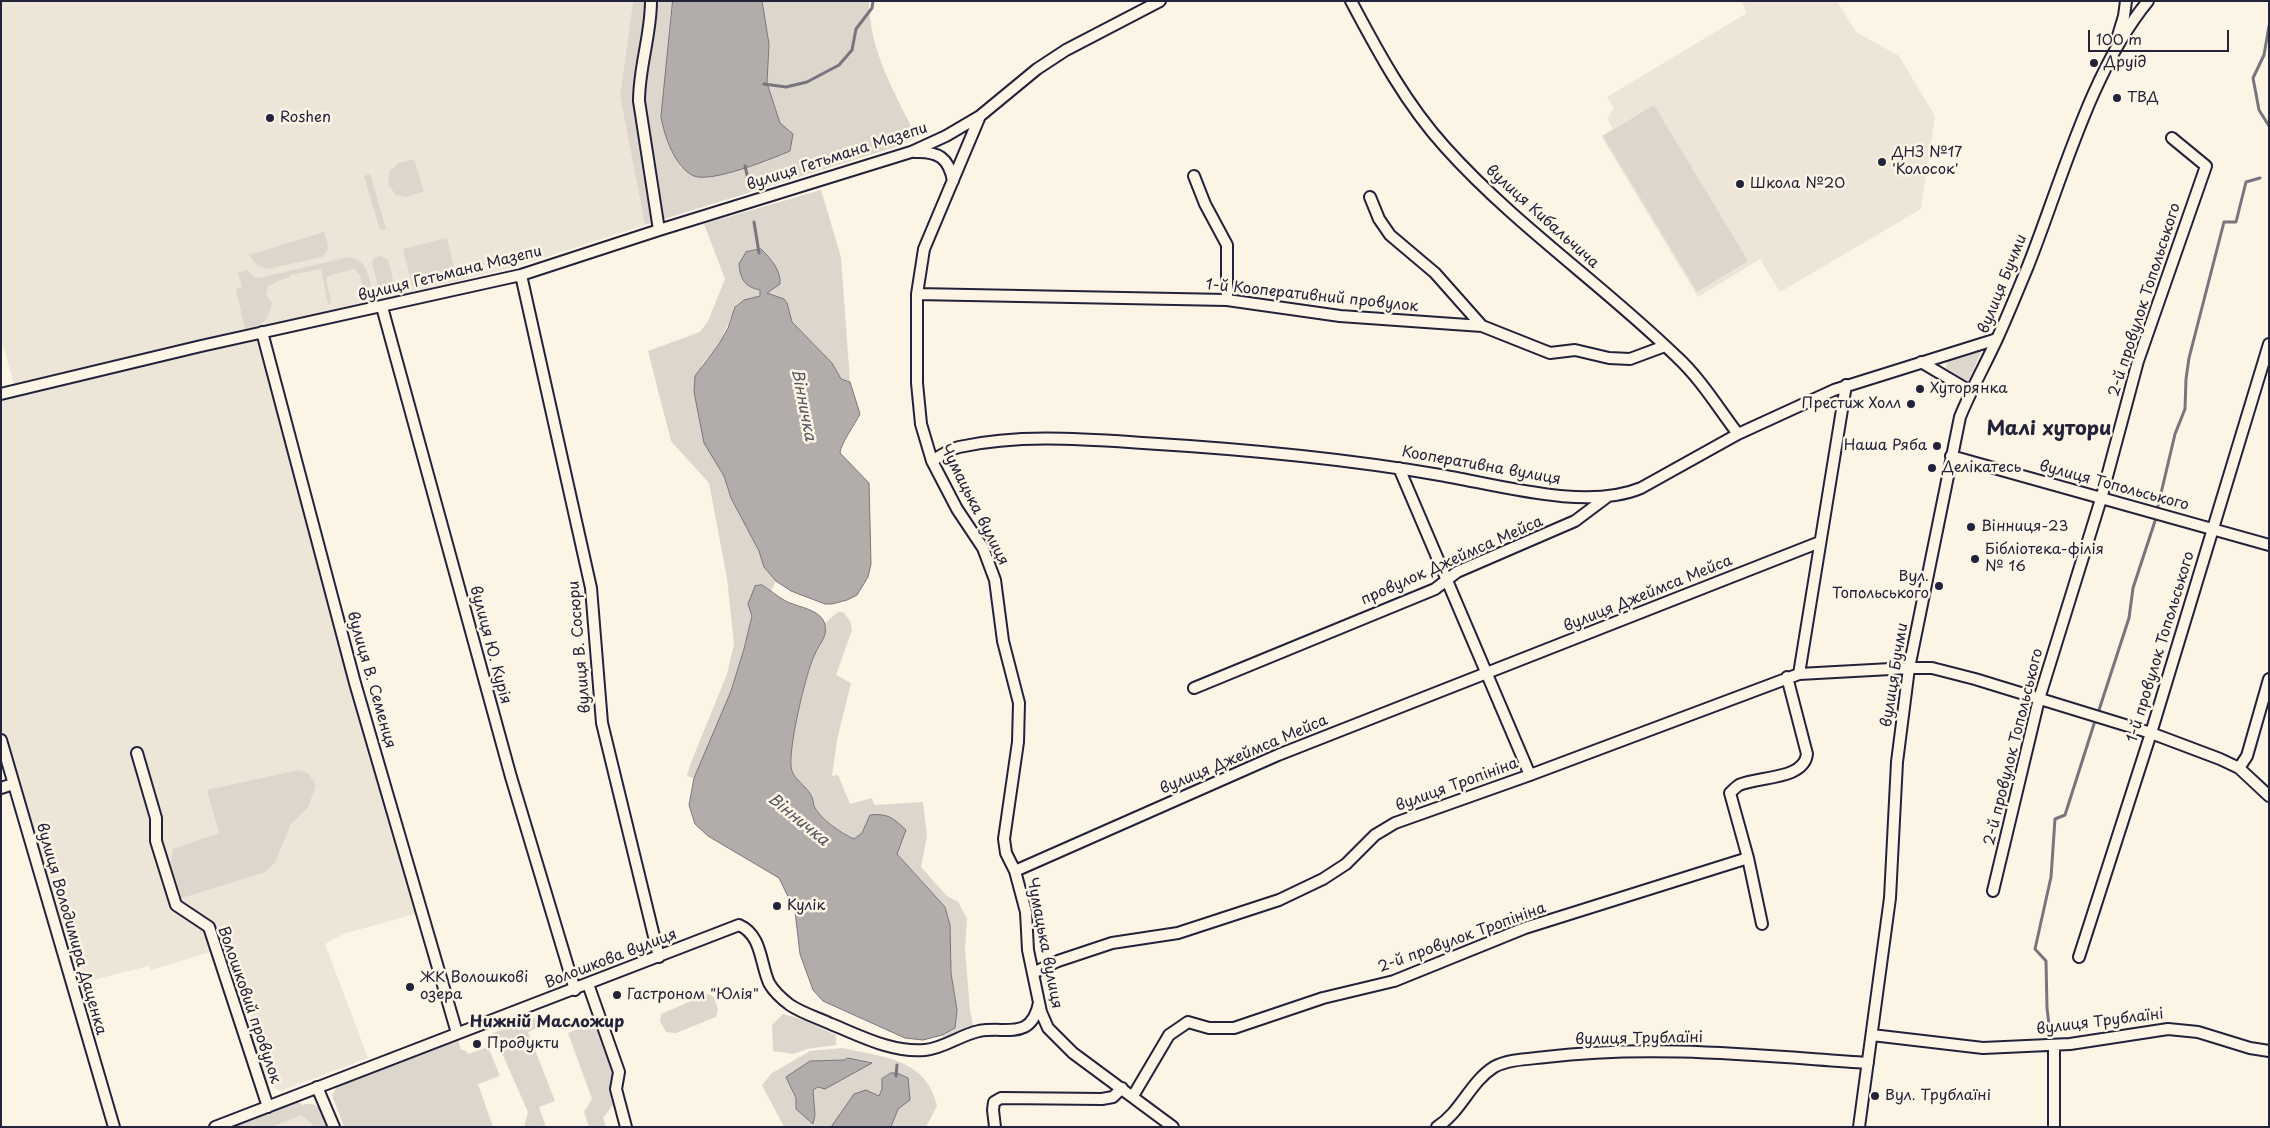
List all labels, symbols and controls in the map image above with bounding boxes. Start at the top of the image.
scale bar [2090,20,2231,52]
text: 100 m [2096,27,2142,50]
place label: Друід [2104,54,2146,72]
marker: Друід [2088,57,2100,69]
place label: ТВД [2127,89,2159,107]
marker: ТВД [2111,92,2123,104]
place label: Roshen [280,109,331,127]
marker: Roshen [264,112,276,124]
street label: вулиця Гетьмана Мазепи [744,119,930,195]
place label: ДНЗ №17 'Колосок' [1892,144,1962,179]
marker: ДНЗ №17 'Колосок' [1876,156,1888,168]
street label: вулиця Кибальчича [1482,162,1602,272]
place label: Школа №20 [1750,175,1845,193]
marker: Школа №20 [1734,178,1746,190]
street label: 2-й провулок Топольського [2105,201,2185,399]
street label: вулиця Бучми [1975,232,2031,336]
street label: вулиця Гетьмана Мазепи [356,242,544,306]
street label: 1-й Кооперативний провулок [1205,276,1419,316]
water label: Вінничка [787,367,819,443]
place label: Хуторянка [1930,380,2008,398]
marker: Хуторянка [1914,383,1926,395]
place label: Престиж Холл [1802,395,1901,413]
marker: Престиж Холл [1905,398,1917,410]
district label: Малі хутори [1986,417,2112,441]
place label: Наша Ряба [1844,437,1927,455]
marker: Наша Ряба [1931,440,1943,452]
street label: Чумацька вулиця [936,442,1012,568]
street label: Кооперативна вулиця [1400,443,1562,489]
street label: вулиця Топольського [2037,457,2191,515]
place label: Делікатесь [1942,459,2021,477]
marker: Делікатесь [1926,462,1938,474]
street label: провулок Джеймса Мейса [1358,513,1546,609]
place label: Вінниця-23 [1981,518,2068,536]
marker: Вінниця-23 [1965,521,1977,533]
place label: Бібліотека-філія № 16 [1985,541,2104,576]
street label: 1-й провулок Топольського [2123,549,2199,745]
street label: вулиця Джеймса Мейса [1561,552,1735,636]
marker: Бібліотека-філія № 16 [1969,553,1981,565]
place label: Вул. Топольського [1832,568,1929,603]
street label: вулиця В. Сосюри [565,580,595,714]
marker: Вул. Топольського [1933,580,1945,592]
street label: вулиця Ю. Курія [466,584,514,706]
street label: вулиця В. Семенця [343,609,399,751]
street label: вулиця Бучми [1878,622,1912,728]
street label: 2-й провулок Топольського [1981,647,2047,847]
street label: вулиця Джеймса Мейса [1157,711,1331,799]
street label: вулиця Тропініна [1393,754,1521,816]
water label: Вінничка [764,790,832,850]
street label: вулиця Володимира Даценка [32,821,110,1037]
street label: Чумацька вулиця [1022,876,1066,1010]
place label: Кулік [787,897,825,915]
street label: 2-й провулок Тропініна [1376,899,1548,977]
marker: Кулік [771,900,783,912]
street label: Волошковий провулок [214,924,284,1086]
street label: Волошкова вулиця [542,925,680,993]
place label: ЖК Волошкові озера [420,969,528,1004]
marker: ЖК Волошкові озера [404,981,416,993]
place label: Гастроном "Юлія" [627,986,759,1004]
marker: Гастроном "Юлія" [611,989,623,1001]
street label: вулиця Трублаїні [2036,1005,2164,1039]
district label: Нижній Масложир [470,1013,624,1033]
street label: вулиця Трублаїні [1575,1029,1703,1049]
place label: Продукти [487,1035,559,1053]
marker: Продукти [471,1038,483,1050]
place label: Вул. Трублаїні [1885,1087,1991,1105]
marker: Вул. Трублаїні [1869,1090,1881,1102]

